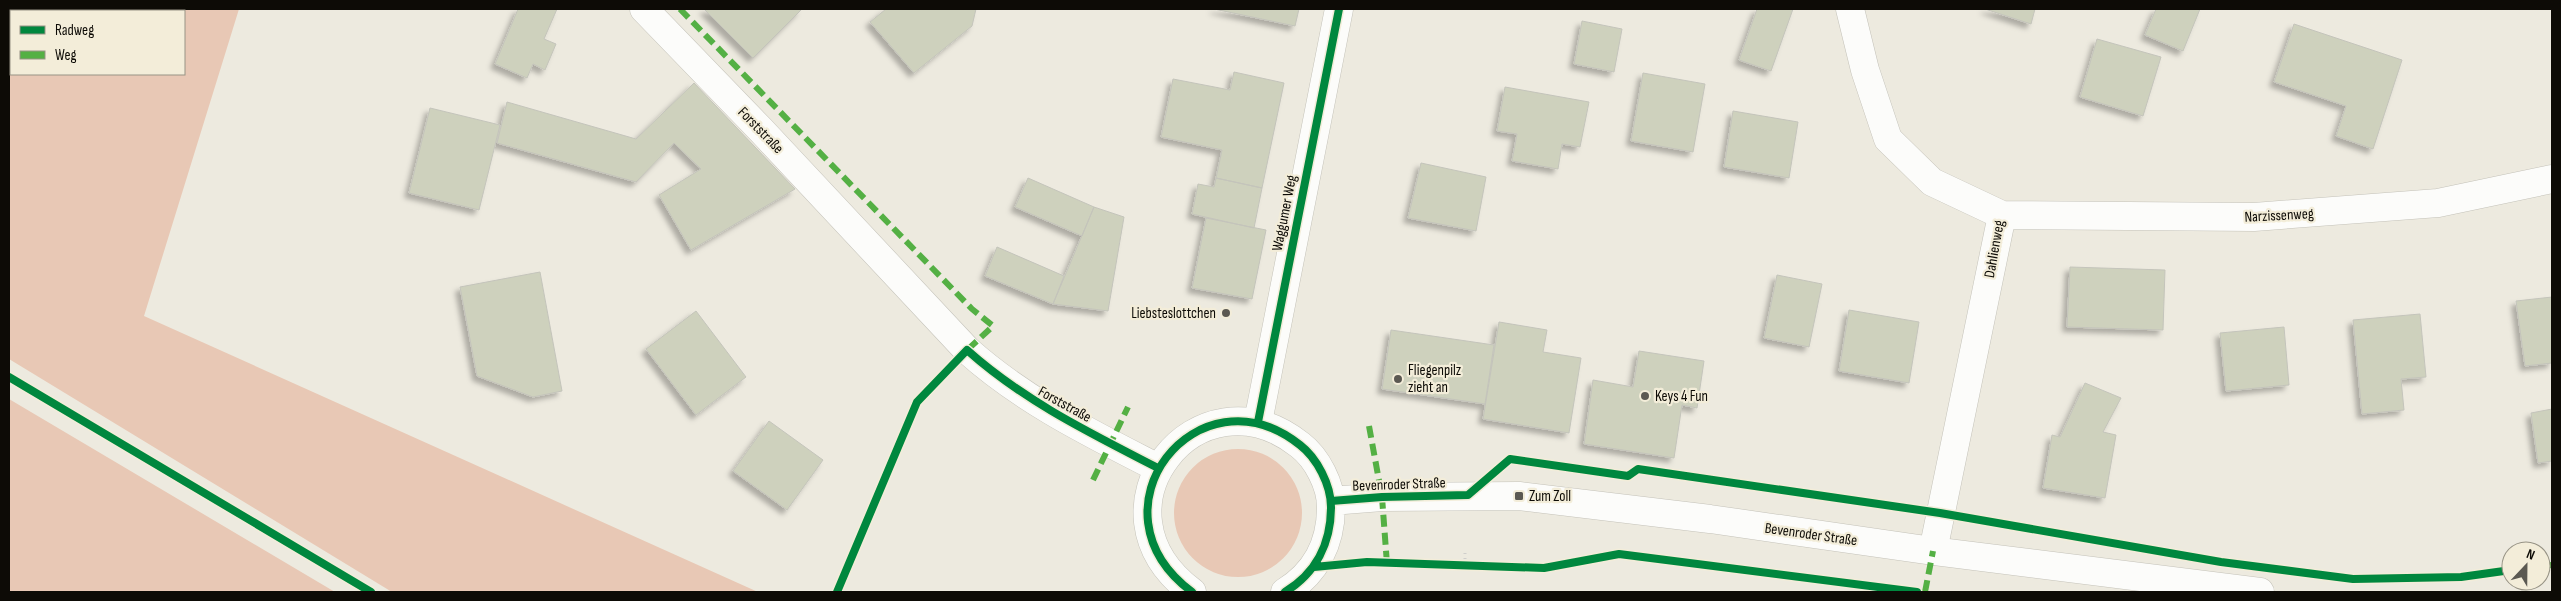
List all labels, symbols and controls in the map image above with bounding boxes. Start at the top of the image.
legend [10,10,185,75]
text: Radweg [55,21,94,40]
text: Weg [55,46,77,65]
street label: Forststraße [734,103,788,158]
street label: Waggumer Weg [1268,173,1301,253]
street label: Narzissenweg [2244,204,2314,227]
street label: Dahlienweg [1980,219,2009,279]
place label: Liebsteslottchen [1131,304,1216,323]
marker: Liebsteslottchen [1220,307,1232,319]
place label: Fliegenpilz zieht an [1408,361,1462,397]
marker: Fliegenpilz zieht an [1392,373,1404,385]
street label: Forststraße [1035,382,1095,427]
place label: Keys 4 Fun [1655,387,1708,406]
marker: Keys 4 Fun [1639,390,1651,402]
street label: Bevenroder Straße [1352,473,1446,496]
place label: Zum Zoll [1529,487,1571,506]
marker: Zum Zoll [1513,490,1525,502]
street label: Bevenroder Straße [1763,519,1858,550]
north arrow [2501,541,2551,591]
text: N [2524,545,2537,564]

